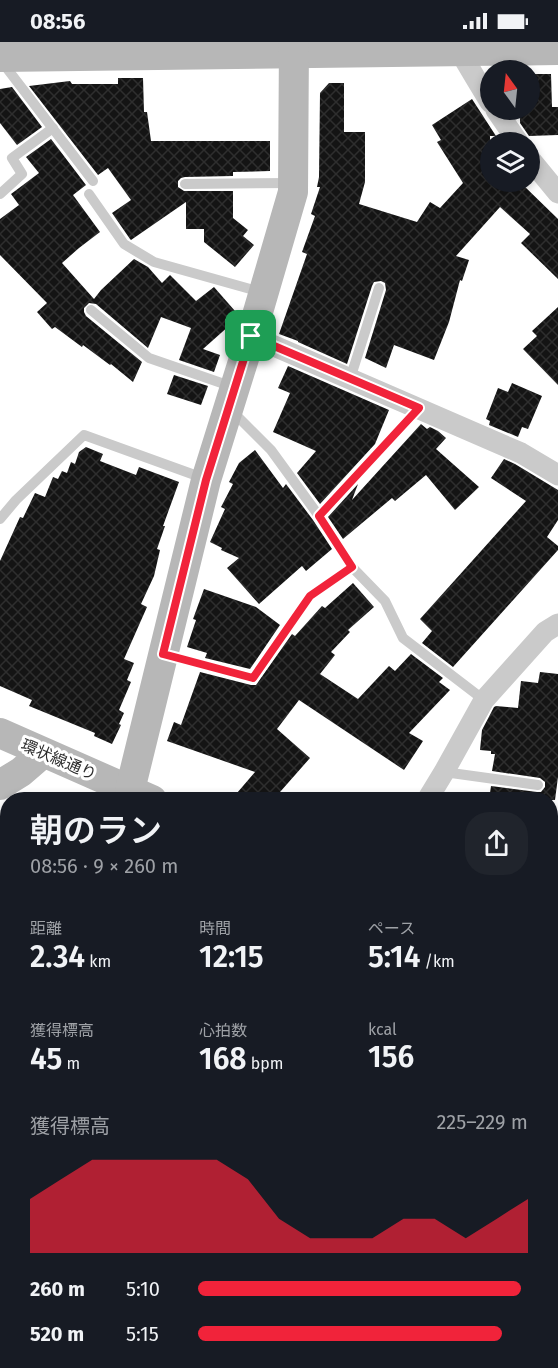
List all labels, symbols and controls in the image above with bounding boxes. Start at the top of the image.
text: 08:56 [30,8,85,35]
north arrow [480,60,540,120]
map controls [480,60,540,192]
button: layers [480,132,540,192]
pin [225,310,276,361]
icon: arrive [234,319,267,352]
street label: 環状線通り [18,735,99,784]
text: 朝のラン [30,811,162,851]
button: share [465,812,528,875]
text: 08:56 · 9 × 260 m [30,854,178,878]
text: 距離 [30,919,62,938]
text: 時間 [199,919,231,938]
text: ペース [368,919,415,938]
text: 2.34 [30,939,85,975]
text: 12:15 [199,939,264,975]
text: 5:14 [368,939,420,975]
text: km [85,952,111,971]
text: /km [420,952,455,971]
text: kcal [368,1020,397,1039]
text: 獲得標高 [30,1021,94,1040]
text: 心拍数 [199,1021,247,1040]
text: 156 [368,1039,414,1075]
text: 45 [30,1041,62,1077]
text: 168 [199,1041,247,1077]
text: m [62,1054,80,1073]
text: bpm [247,1054,284,1073]
text: 225–229 m [436,1110,528,1134]
text: 獲得標高 [30,1114,110,1138]
text: 260 m [30,1277,85,1301]
text: 5:10 [126,1277,160,1301]
text: 520 m [30,1322,84,1346]
text: 5:15 [126,1322,159,1346]

